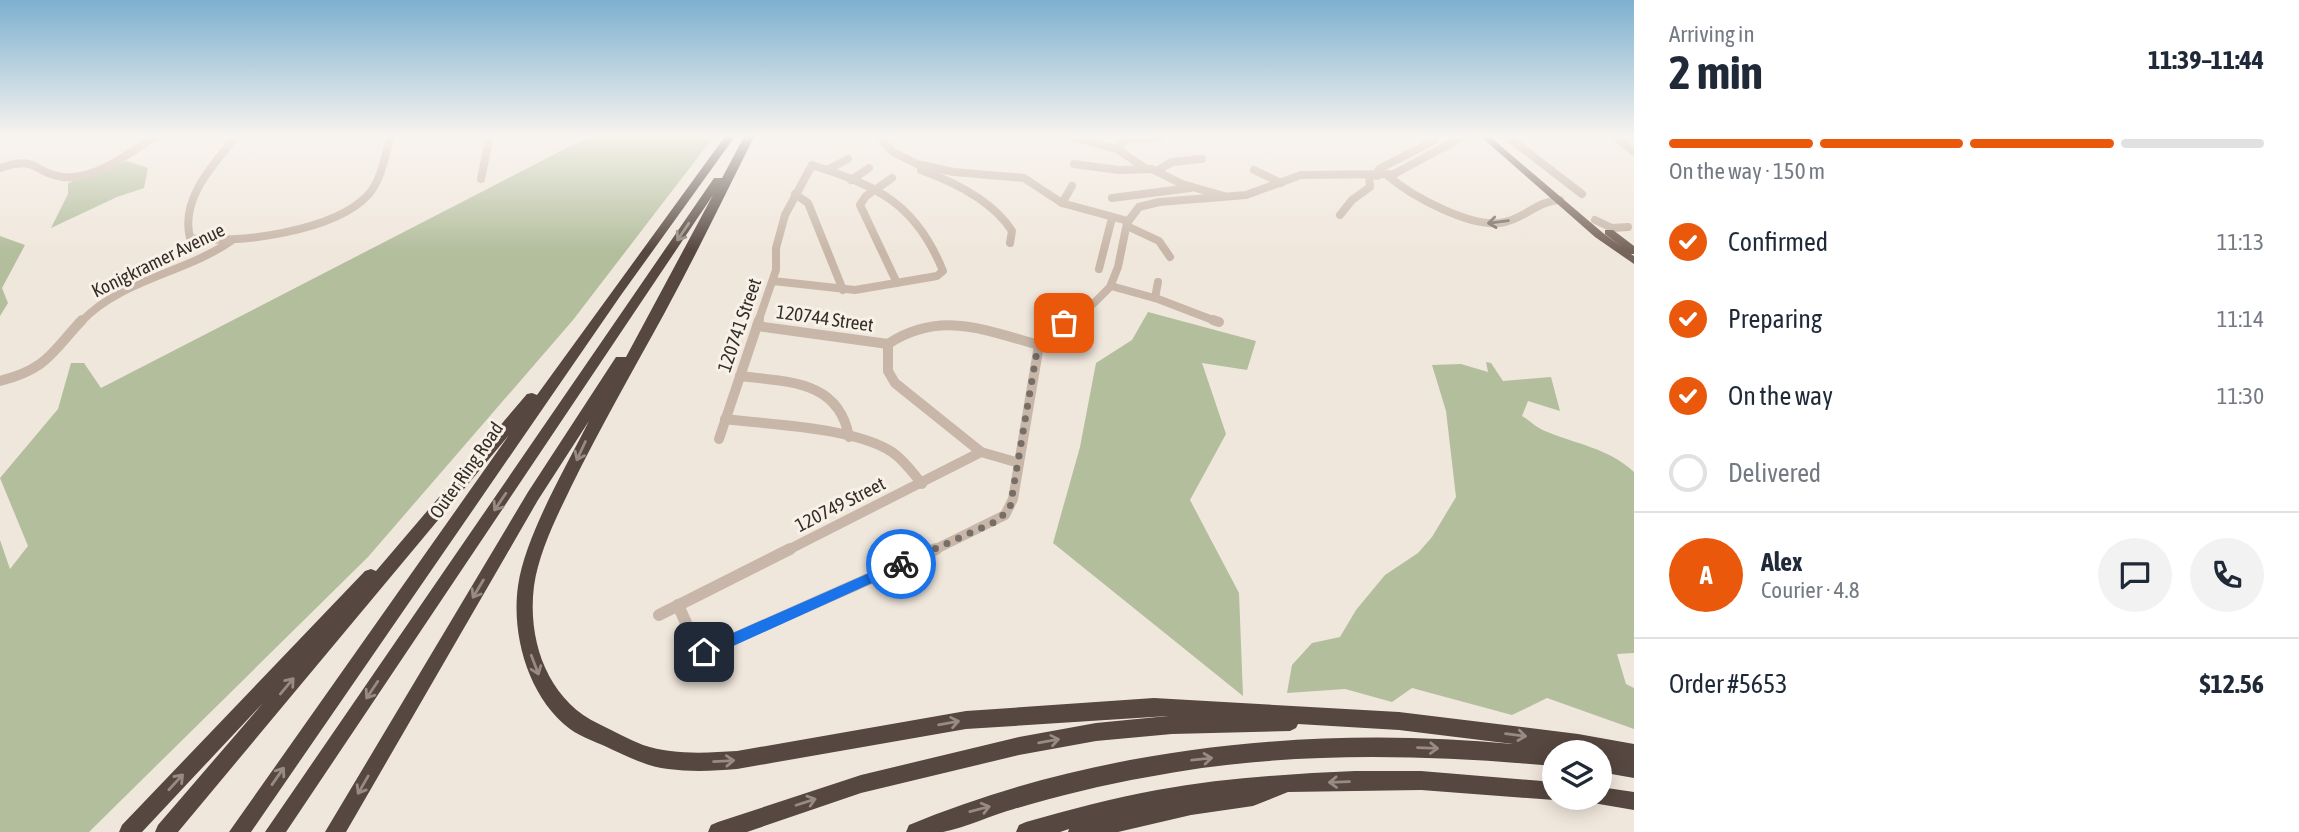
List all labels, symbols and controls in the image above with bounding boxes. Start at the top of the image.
text: Arriving in [1669,21,1755,47]
text: 11:39–11:44 [2148,45,2264,75]
text: 2 min [1669,46,1763,99]
text: On the way · 150 m [1669,158,1825,184]
one-way arrow [1487,216,1510,229]
street label: Konigkramer Avenue [88,218,228,302]
one-way arrow [675,222,690,241]
icon: check [1669,223,1707,261]
text: Confirmed [1728,227,1828,257]
text: 11:13 [2217,229,2264,255]
street label: 120741 Street [713,275,765,375]
pin [1034,293,1094,353]
street label: 120744 Street [775,300,875,336]
icon: check [1669,300,1707,338]
icon: bag [1045,304,1083,342]
text: Preparing [1728,304,1822,334]
text: 11:14 [2217,306,2264,332]
icon: check [1669,377,1707,415]
text: On the way [1728,381,1833,411]
text: 11:30 [2217,383,2264,409]
street label: Outer Ring Road [425,418,507,522]
one-way arrow [574,440,588,461]
text: Delivered [1728,458,1821,488]
street label: 120749 Street [791,472,889,536]
one-way arrow [493,492,507,511]
courier [866,529,936,599]
button: chat [2098,538,2172,612]
button: phone [2190,538,2264,612]
icon: bike [882,545,920,583]
text: Alex [1761,547,1802,577]
text: A [1700,560,1712,590]
text: Courier · 4.8 [1761,577,1860,603]
one-way arrow [471,578,485,598]
pin [674,622,734,682]
icon: home [685,633,723,671]
one-way arrow [530,654,542,676]
text: Order #5653 [1669,669,1788,699]
text: $12.56 [2200,669,2264,699]
one-way arrow [279,677,295,695]
one-way arrow [365,680,379,699]
one-way arrow [937,716,960,729]
one-way arrow [1504,729,1527,742]
one-way arrow [1037,734,1060,747]
map controls [1542,740,1612,810]
button: layers [1542,740,1612,810]
one-way arrow [1417,741,1440,754]
one-way arrow [1190,752,1212,765]
one-way arrow [713,754,735,767]
one-way arrow [271,767,285,786]
one-way arrow [167,774,184,791]
one-way arrow [356,775,370,795]
one-way arrow [1328,775,1351,788]
one-way arrow [794,795,816,807]
one-way arrow [969,801,991,814]

